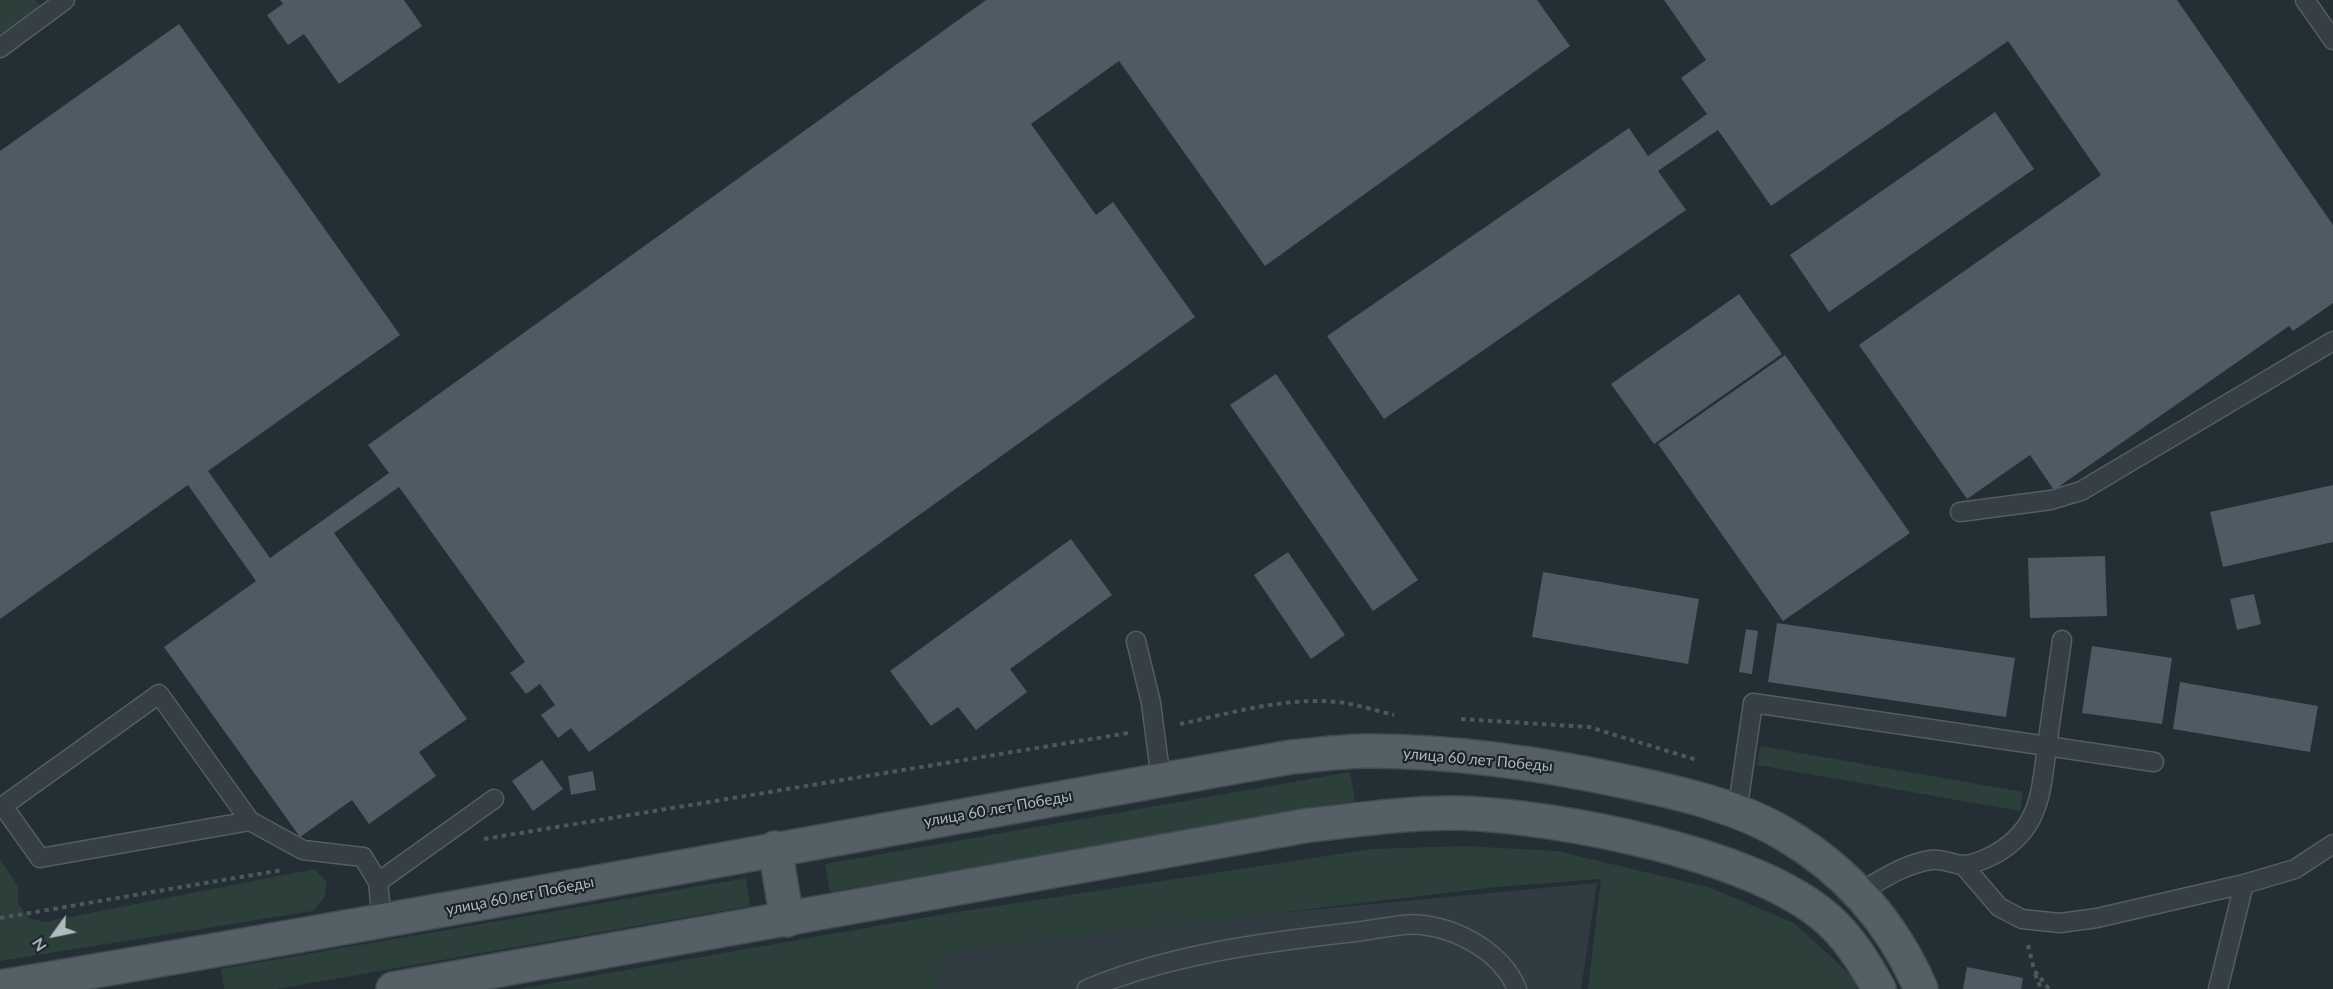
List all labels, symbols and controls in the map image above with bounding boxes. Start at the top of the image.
street label: улица 60 лет Победы [1402,744,1554,776]
street label: улица 60 лет Победы [923,787,1073,831]
street label: улица 60 лет Победы [445,873,595,919]
north arrow [24,905,84,965]
text: N [27,935,50,955]

